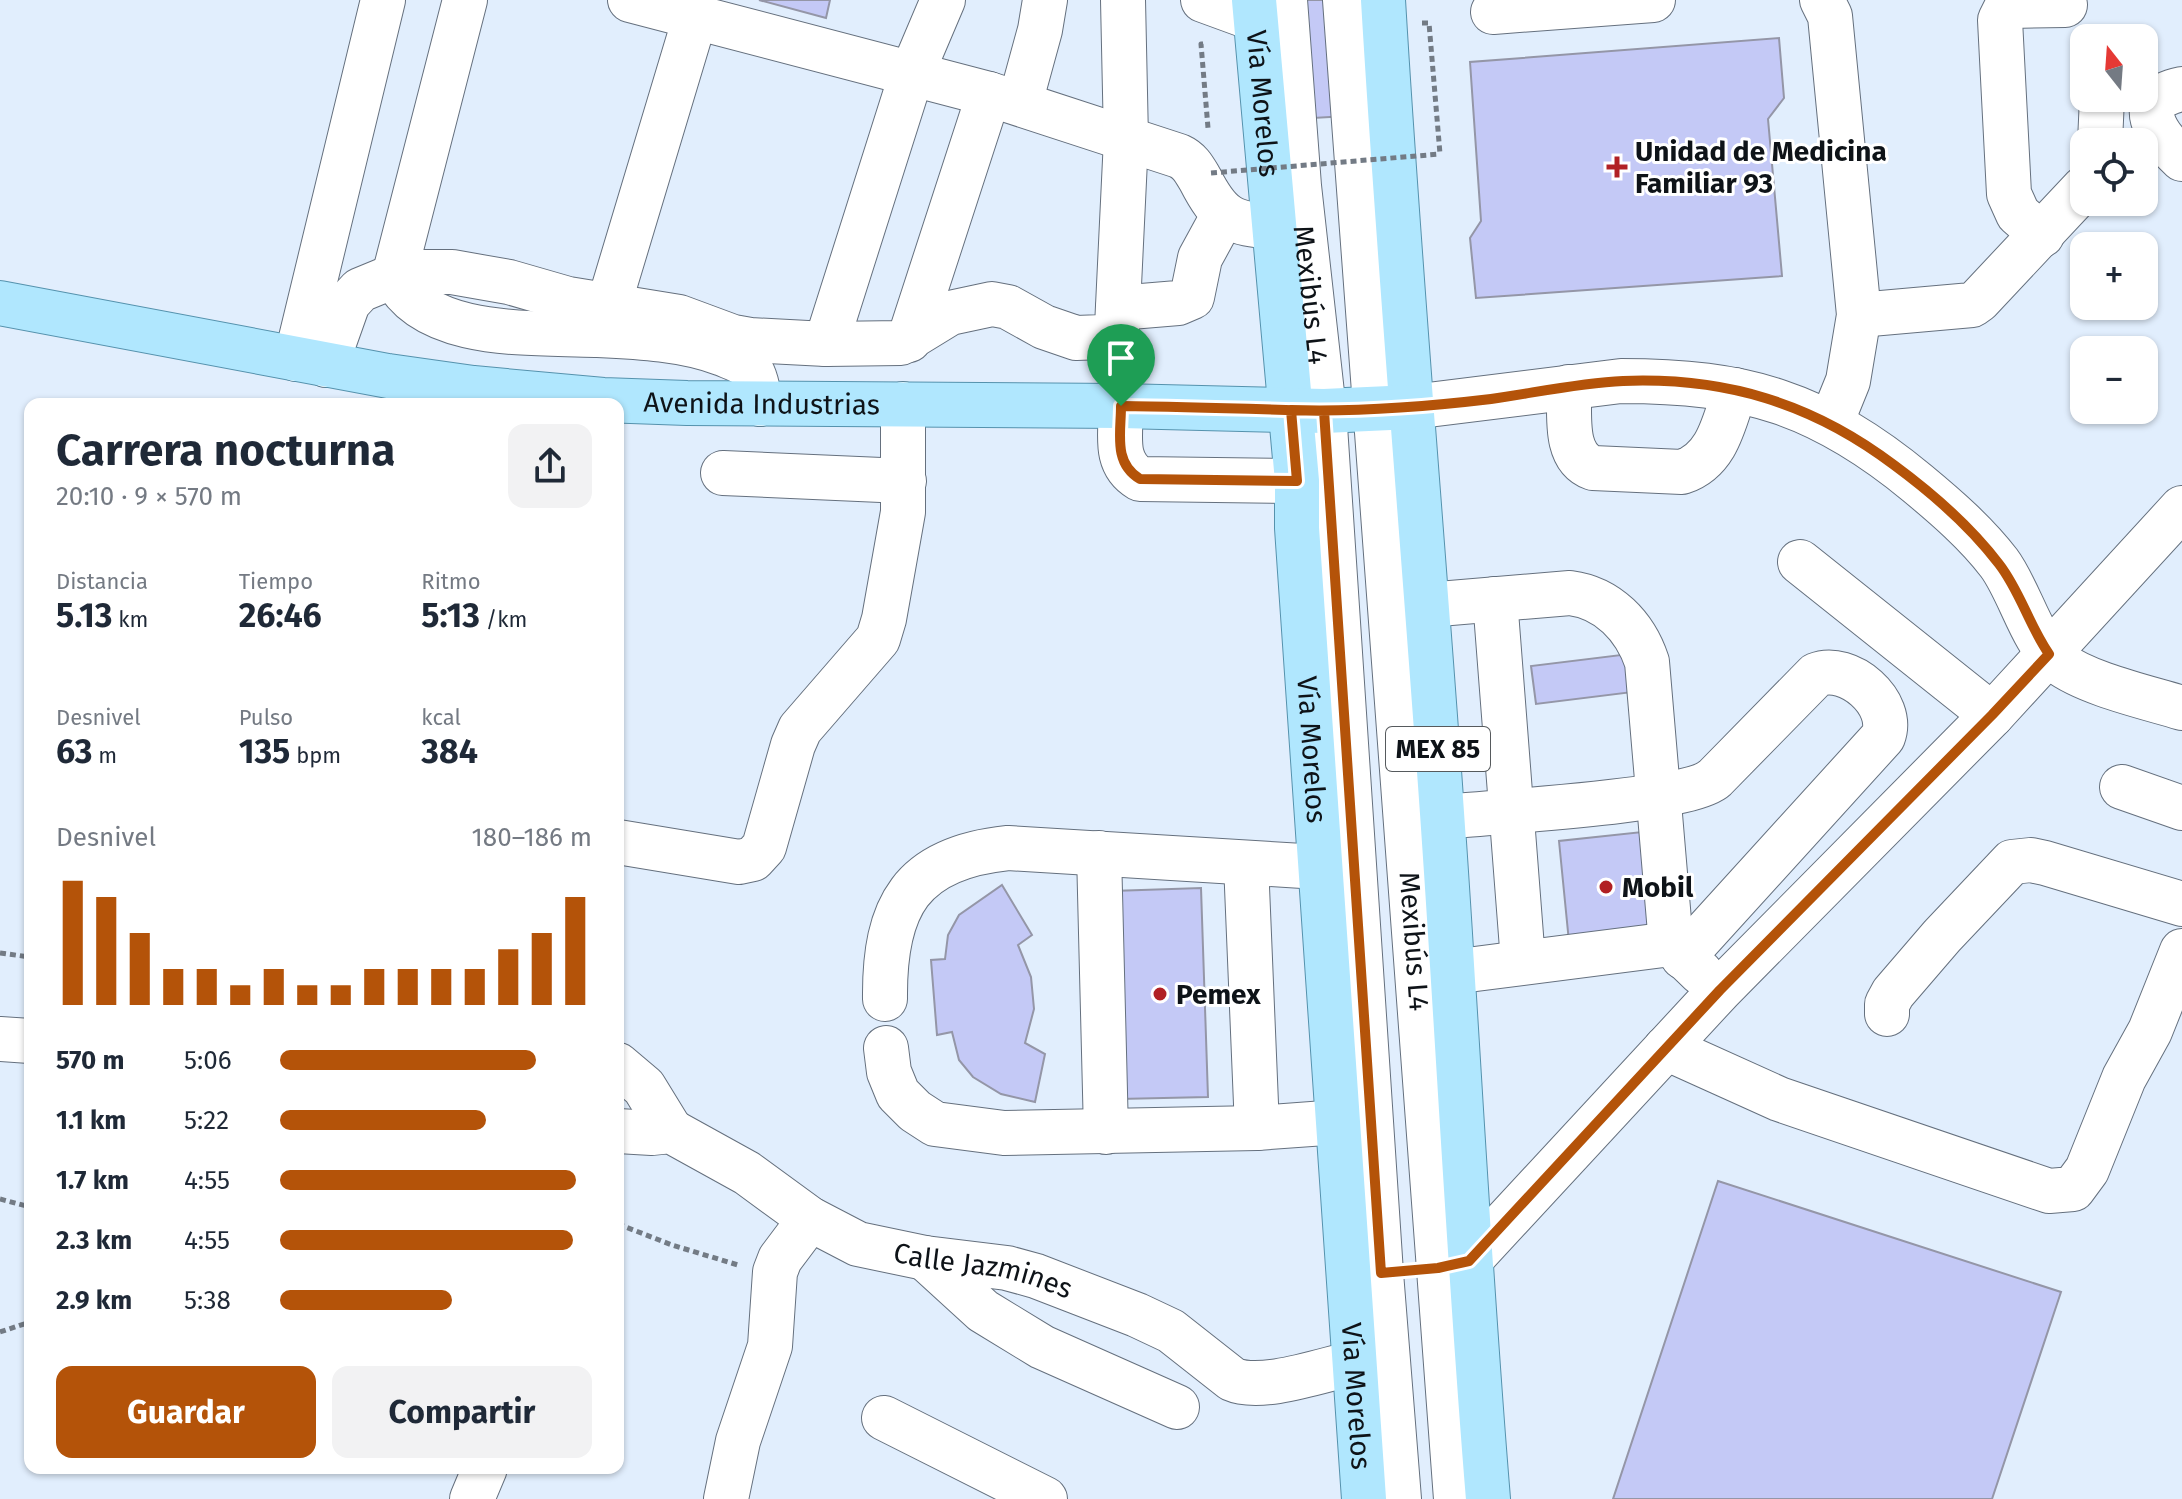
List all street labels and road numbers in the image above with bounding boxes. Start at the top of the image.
street label: Vía Morelos [1240,29,1286,178]
street label: Mexibús L4 [1287,224,1335,366]
street label: Avenida Industrias [643,385,880,421]
street label: Vía Morelos [1291,675,1334,824]
road number: MEX 85 [1386,727,1490,771]
street label: Mexibús L4 [1393,871,1436,1012]
street label: Calle Jazmines [891,1235,1077,1305]
street label: Vía Morelos [1335,1321,1378,1471]

